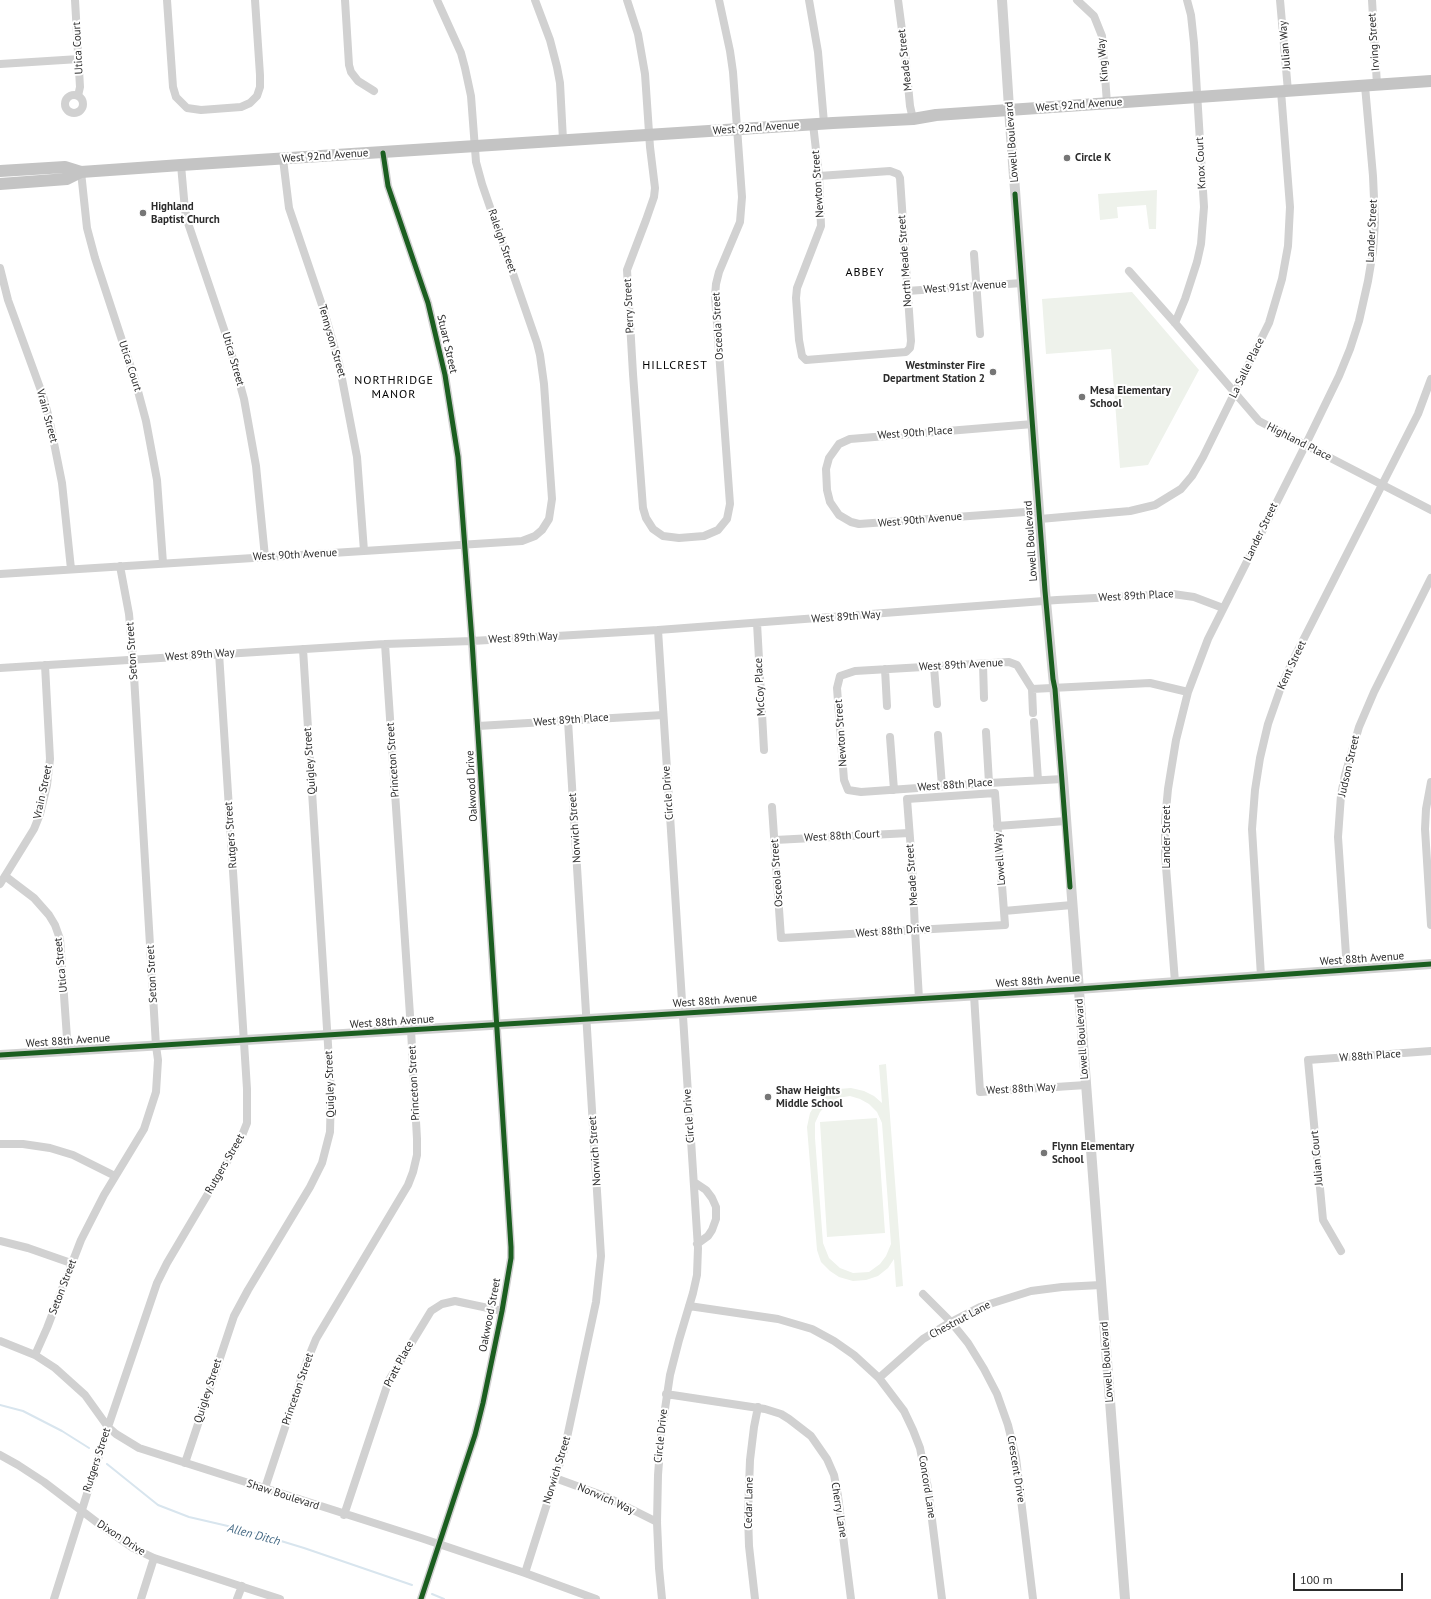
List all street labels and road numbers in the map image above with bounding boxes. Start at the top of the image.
street label: Irving Street [1365,13,1383,71]
street label: Julian Way [1276,20,1294,70]
street label: Utica Court [70,21,86,75]
street label: Meade Street [895,28,915,92]
street label: King Way [1095,38,1111,82]
street label: West 92nd Avenue [1035,95,1123,115]
street label: Lowell Boulevard [1003,101,1021,183]
street label: West 92nd Avenue [712,118,800,138]
street label: Knox Court [1193,137,1209,189]
street label: West 92nd Avenue [281,146,369,166]
street label: Newton Street [809,150,827,218]
street label: Lander Street [1364,199,1380,263]
street label: Raleigh Street [485,207,519,275]
street label: North Meade Street [895,214,915,308]
street label: Perry Street [621,278,637,334]
street label: West 91st Avenue [923,278,1007,296]
street label: Osceola Street [710,292,726,360]
street label: Tennyson Street [315,303,349,379]
street label: Stuart Street [434,313,460,375]
street label: Utica Street [219,331,247,387]
street label: La Salle Place [1227,336,1267,400]
street label: Utica Court [116,339,144,393]
street label: Vrain Street [34,388,60,444]
street label: Highland Place [1264,420,1334,464]
street label: West 90th Place [877,424,953,442]
street label: Lowell Boulevard [1022,500,1040,582]
street label: Lander Street [1241,501,1281,563]
street label: West 90th Avenue [877,510,963,530]
street label: West 90th Avenue [252,546,338,564]
street label: West 89th Place [1098,587,1174,605]
street label: West 89th Way [811,608,881,626]
street label: Seton Street [123,622,141,680]
street label: West 89th Way [488,630,558,646]
street label: Kent Street [1275,638,1309,692]
street label: West 89th Way [165,646,235,664]
street label: West 89th Avenue [918,656,1004,674]
street label: McCoy Place [752,657,768,717]
street label: Newton Street [832,699,850,767]
street label: West 89th Place [533,711,609,729]
street label: Princeton Street [384,722,402,798]
street label: Quigley Street [301,727,319,795]
street label: Judson Street [1336,734,1362,798]
street label: Oakwood Drive [464,750,480,822]
street label: Vrain Street [31,764,55,820]
street label: Circle Drive [660,765,676,821]
street label: West 88th Place [917,776,993,794]
street label: Norwich Street [566,793,584,863]
street label: Rutgers Street [222,801,240,869]
street label: Lander Street [1160,805,1174,869]
street label: West 88th Court [804,827,880,845]
street label: Lowell Way [992,832,1008,886]
street label: Osceola Street [768,839,786,907]
street label: Meade Street [903,843,921,907]
street label: West 88th Drive [855,922,931,940]
street label: Utica Street [52,937,70,993]
street label: Seton Street [144,945,160,1003]
street label: West 88th Avenue [1319,949,1405,969]
street label: West 88th Avenue [995,971,1081,991]
street label: West 88th Avenue [672,991,758,1011]
street label: Lowell Boulevard [1073,998,1091,1080]
street label: West 88th Avenue [349,1012,435,1032]
street label: West 88th Avenue [25,1031,111,1051]
street label: Princeton Street [405,1045,423,1121]
street label: W 88th Place [1339,1047,1401,1065]
street label: Quigley Street [322,1050,338,1118]
street label: West 88th Way [986,1081,1056,1097]
street label: Circle Drive [681,1088,697,1144]
street label: Norwich Street [586,1116,604,1186]
street label: Julian Court [1308,1130,1326,1186]
street label: Rutgers Street [203,1132,247,1196]
street label: Seton Street [46,1258,80,1316]
street label: Oakwood Street [476,1277,504,1353]
street label: Chestnut Lane [927,1298,993,1342]
street label: Lowell Boulevard [1098,1321,1116,1403]
street label: Pratt Place [381,1339,417,1389]
street label: Princeton Street [279,1351,317,1427]
street label: Quigley Street [191,1357,225,1425]
street label: Circle Drive [652,1408,670,1464]
street label: Rutgers Street [80,1426,114,1494]
street label: Norwich Street [540,1435,574,1505]
street label: Crescent Drive [1004,1435,1028,1503]
street label: Concord Lane [916,1455,938,1519]
street label: Shaw Boulevard [245,1477,321,1513]
street label: Cedar Lane [742,1477,756,1529]
street label: Norwich Way [575,1481,637,1517]
street label: Cherry Lane [828,1481,850,1539]
street label: Dixon Drive [94,1517,148,1559]

